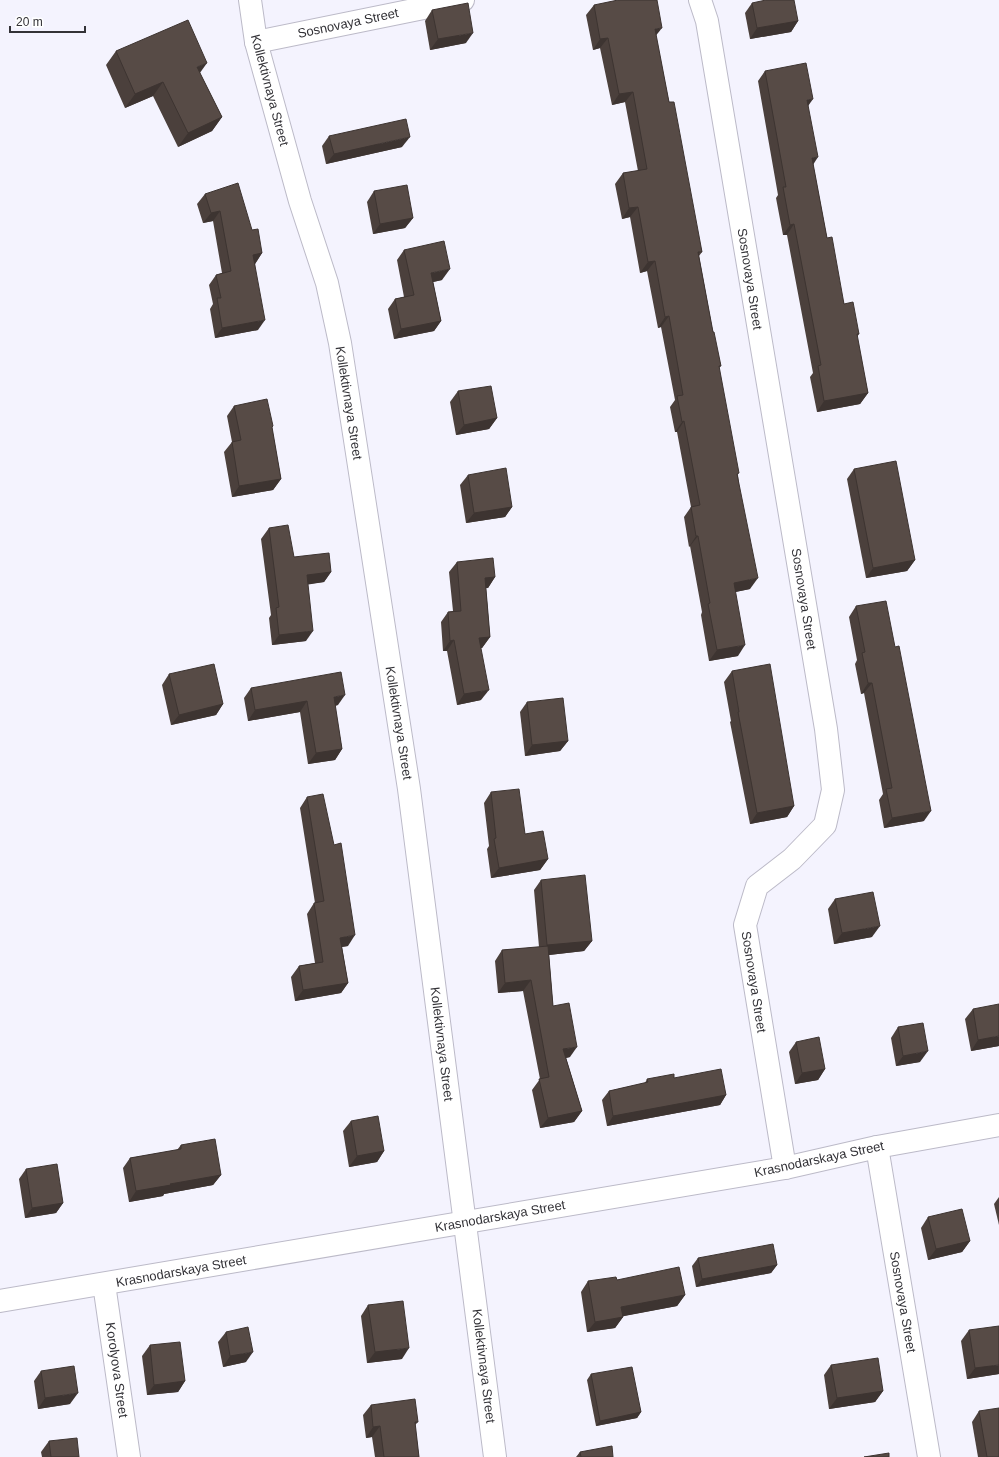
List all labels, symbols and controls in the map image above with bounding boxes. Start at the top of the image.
street label: Sosnovaya Street [296,5,400,41]
scale bar [10,8,85,34]
text: 20 m [16,15,43,29]
street label: Kollektivnaya Street [248,33,292,148]
street label: Sosnovaya Street [735,227,765,331]
street label: Kollektivnaya Street [333,345,365,461]
street label: Sosnovaya Street [789,547,819,651]
street label: Kollektivnaya Street [383,665,415,781]
street label: Sosnovaya Street [739,930,769,1034]
street label: Kollektivnaya Street [428,986,456,1102]
street label: Krasnodarskaya Street [753,1138,886,1180]
street label: Krasnodarskaya Street [434,1197,567,1235]
street label: Sosnovaya Street [887,1250,919,1354]
street label: Krasnodarskaya Street [115,1252,248,1290]
street label: Kollektivnaya Street [470,1308,498,1424]
street label: Korolyova Street [103,1321,131,1419]

